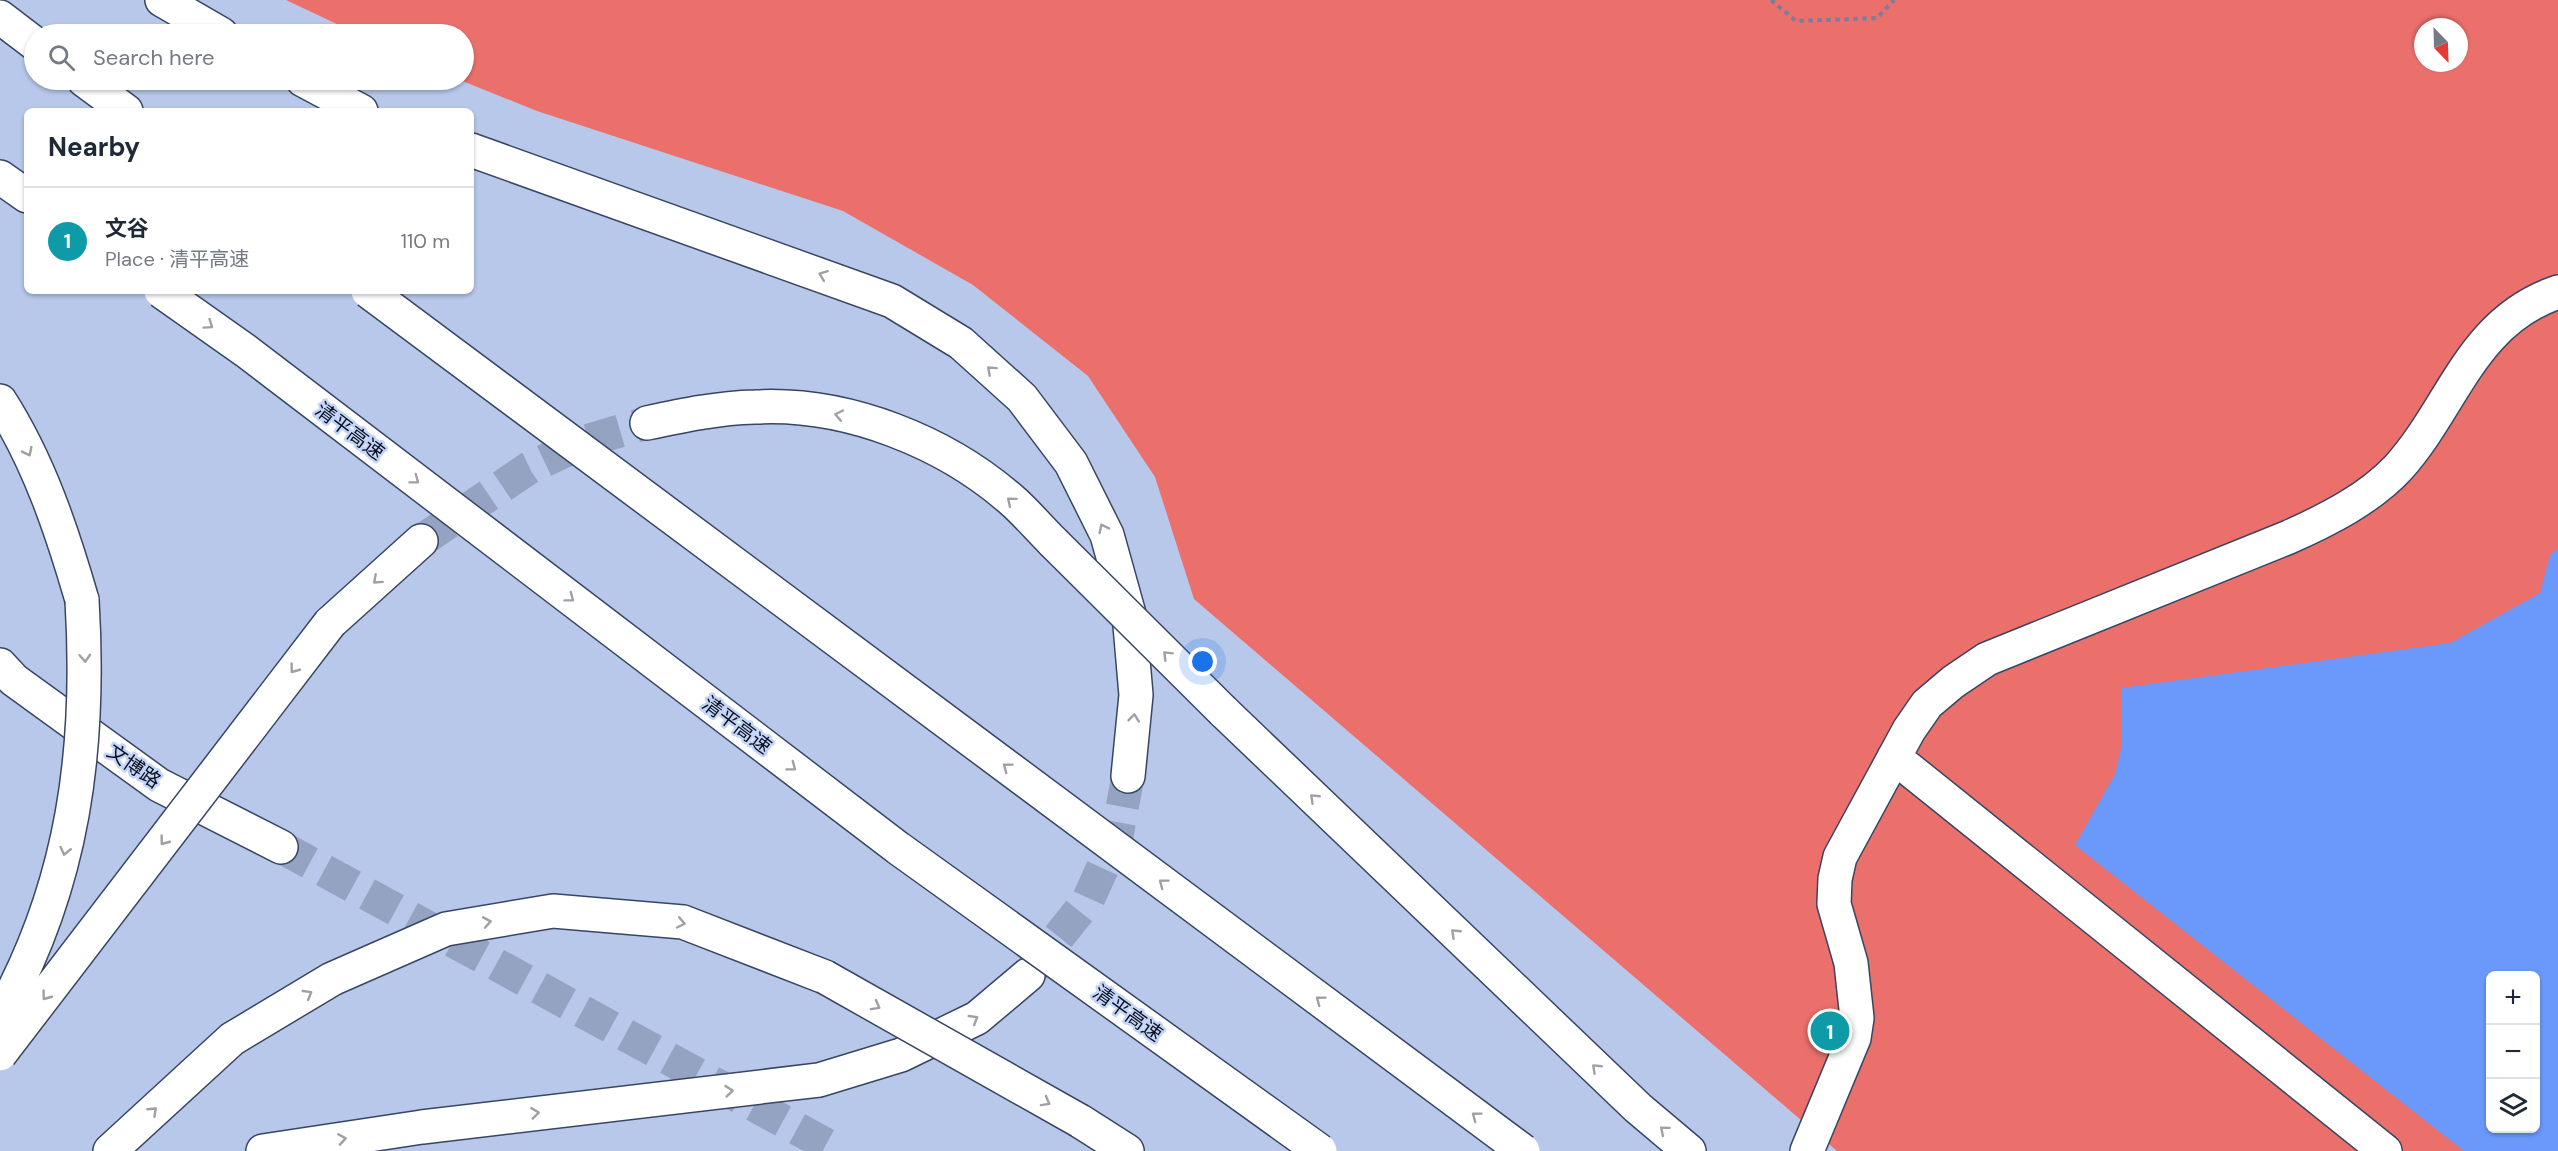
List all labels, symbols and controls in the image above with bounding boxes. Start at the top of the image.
north arrow [2414,18,2468,72]
search box [24,24,474,90]
icon: search [45,41,78,74]
text: Search here [93,43,214,72]
text: Nearby [48,130,140,164]
text: 文谷 [105,214,149,243]
text: 1 [64,228,71,254]
text: 110 m [401,228,450,254]
text: Place · 清平高速 [105,246,249,272]
one-way arrow [819,269,829,282]
one-way arrow [202,318,213,329]
one-way arrow [987,366,998,377]
street label: 清平高速 [310,397,390,465]
one-way arrow [834,410,844,423]
one-way arrow [21,446,32,457]
one-way arrow [408,472,419,483]
one-way arrow [1007,497,1018,508]
one-way arrow [1099,523,1111,534]
one-way arrow [373,573,384,584]
one-way arrow [563,591,574,602]
your location [1188,647,1217,676]
one-way arrow [1163,651,1174,662]
one-way arrow [79,654,92,663]
one-way arrow [291,663,302,674]
street label: 清平高速 [697,691,777,759]
one-way arrow [1127,714,1140,723]
street label: 文博路 [102,738,166,794]
one-way arrow [785,760,796,771]
one-way arrow [1003,763,1014,774]
one-way arrow [1311,794,1321,805]
one-way arrow [160,835,171,846]
one-way arrow [59,846,72,856]
one-way arrow [1159,879,1170,890]
one-way arrow [482,916,492,929]
one-way arrow [676,916,686,929]
one-way arrow [1451,929,1462,940]
map controls [2486,971,2540,1133]
button: + [2486,971,2540,1025]
street label: 清平高速 [1088,979,1168,1047]
one-way arrow [302,989,312,1001]
one-way arrow [42,990,53,1001]
one-way arrow [1315,996,1326,1007]
one-way arrow [870,999,880,1010]
pin: 1 [1810,1008,1850,1054]
one-way arrow [968,1014,978,1026]
button: − [2486,1025,2540,1079]
one-way arrow [1592,1064,1602,1075]
button: layers [2486,1079,2540,1133]
one-way arrow [724,1085,733,1097]
one-way arrow [1039,1095,1050,1106]
one-way arrow [531,1107,540,1120]
one-way arrow [146,1108,157,1119]
one-way arrow [1472,1112,1483,1123]
one-way arrow [1660,1126,1671,1137]
one-way arrow [337,1133,347,1145]

